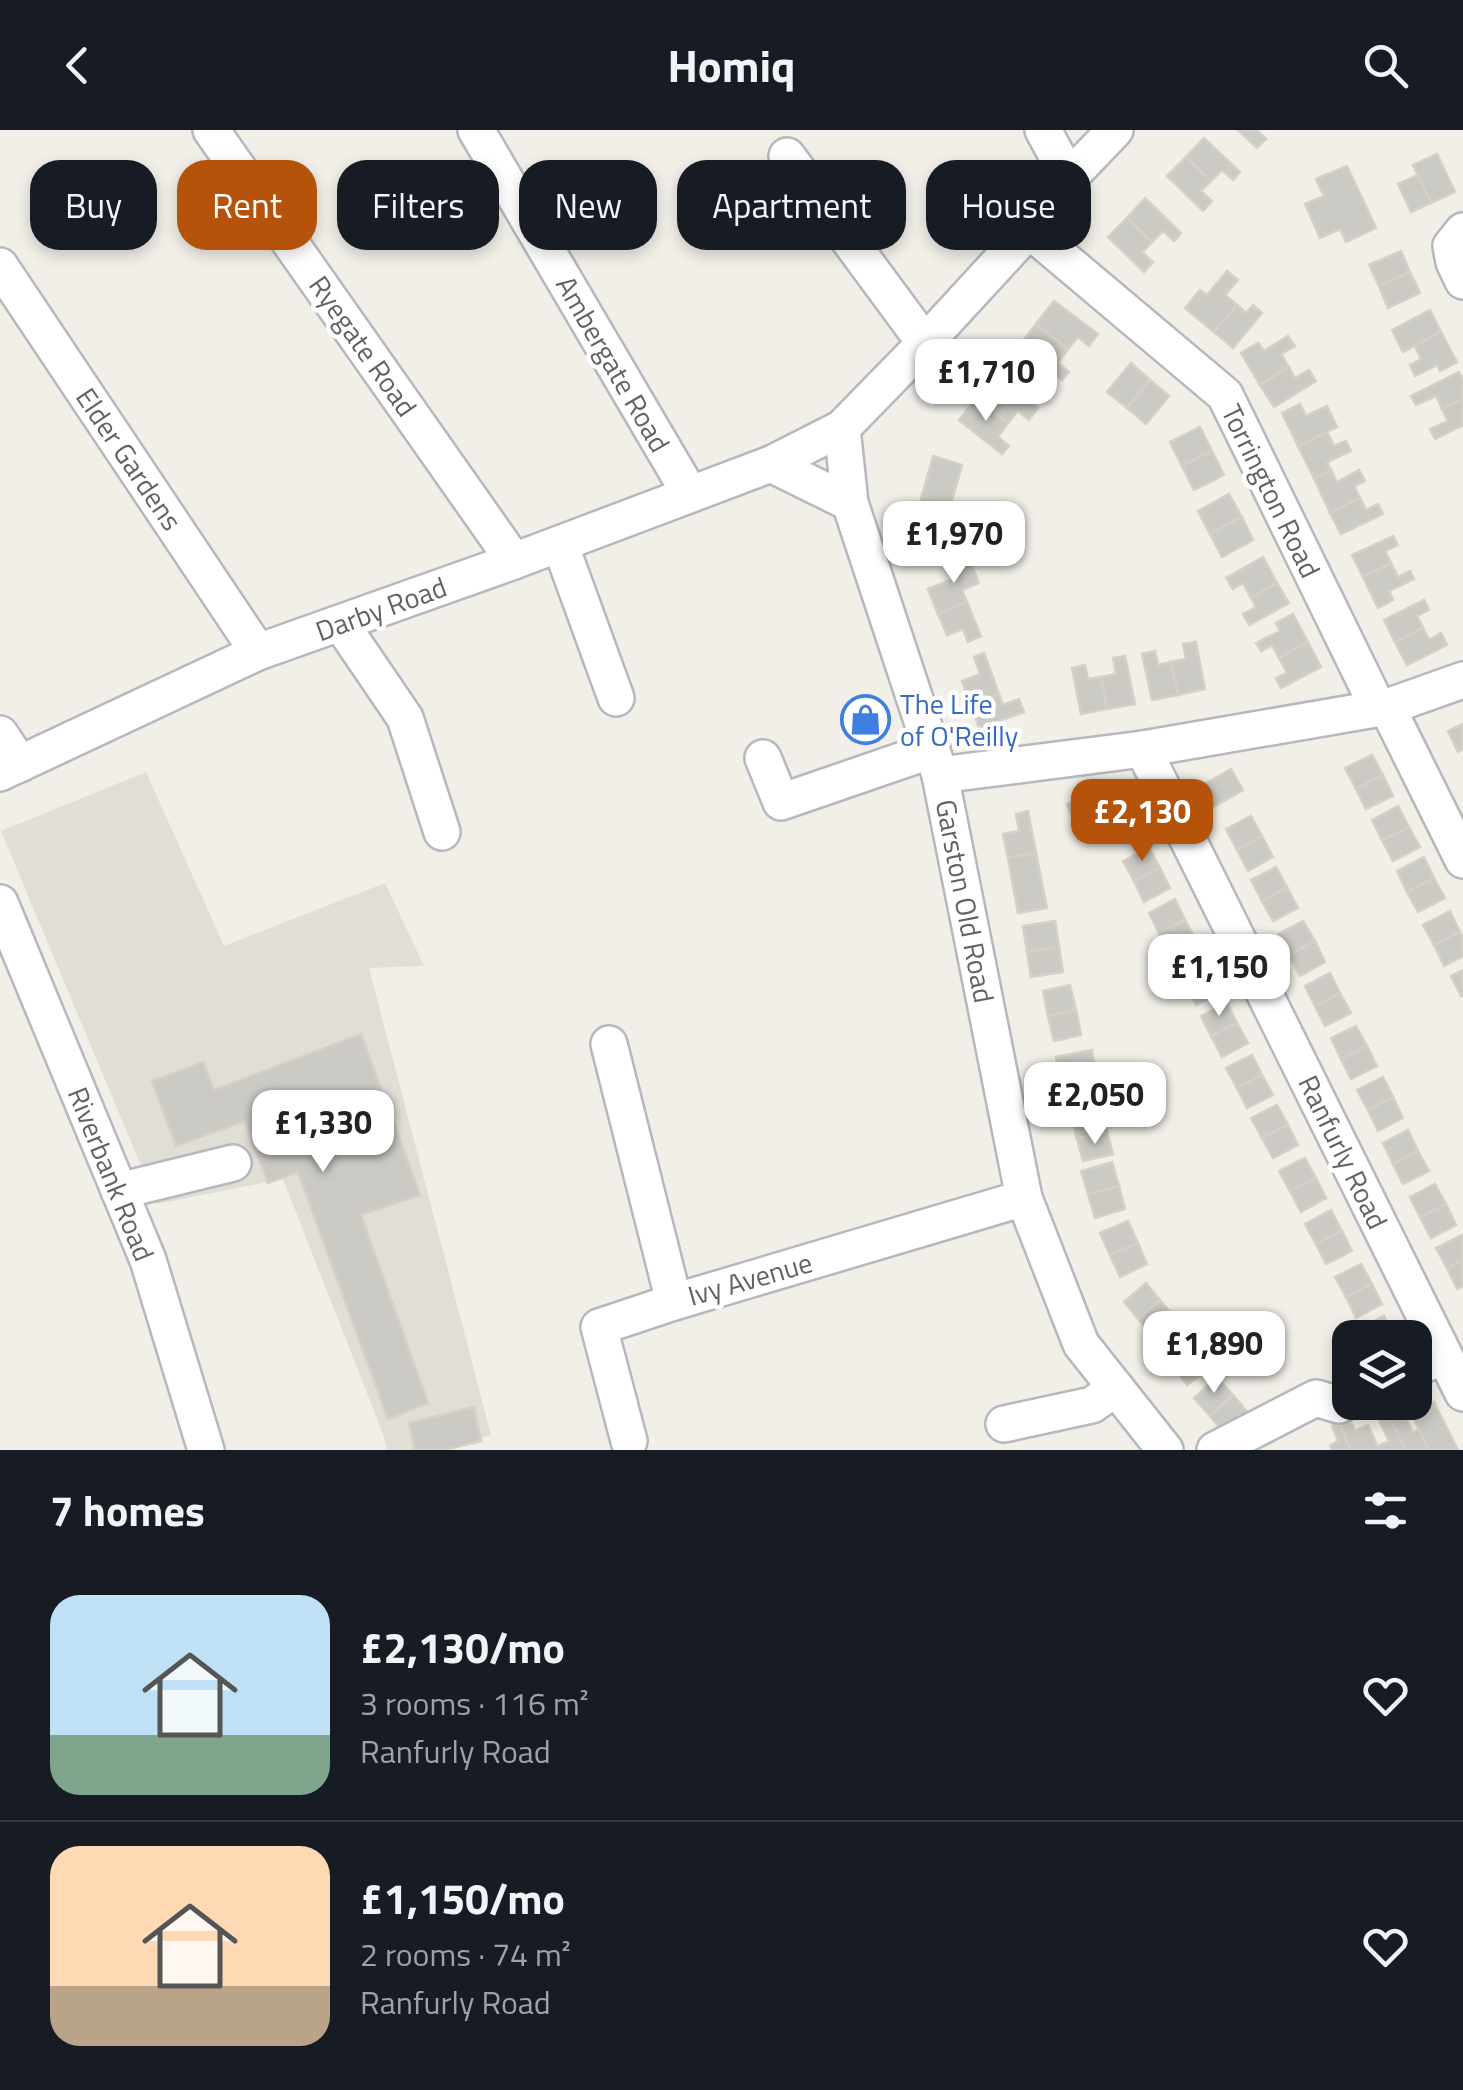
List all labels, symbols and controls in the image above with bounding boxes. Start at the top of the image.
text: Homiq [668,31,795,99]
icon: back [50,38,105,93]
icon: search [1358,38,1413,93]
chip: Buy [30,160,157,250]
chip: Rent [177,160,317,250]
chip: Filters [337,160,499,250]
chip: New [519,160,657,250]
chip: Apartment [677,160,906,250]
chip: House [926,160,1091,250]
street label: Ryegate Road [299,266,428,425]
street label: Ambergate Road [545,267,681,460]
pin: £1,710 [905,339,1067,424]
text: £1,710 [937,347,1035,395]
street label: Elder Gardens [66,379,193,539]
street label: Torrington Road [1211,397,1332,585]
pin: £1,970 [873,501,1035,586]
text: £1,970 [905,509,1003,557]
street label: Darby Road [309,565,452,652]
place label: The Life of O'Reilly [900,682,1018,757]
shop icon: The Life of O'Reilly [839,694,891,746]
pin: £2,130 [1061,779,1223,864]
text: £2,130 [1093,787,1191,835]
street label: Garston Old Road [925,796,1006,1006]
pin: £1,150 [1138,934,1300,1019]
text: £1,150 [1170,942,1268,990]
pin: £2,050 [1014,1062,1176,1147]
street label: Ranfurly Road [1288,1067,1399,1236]
text: £2,050 [1046,1070,1144,1118]
street label: Riverbank Road [57,1080,166,1267]
pin: £1,330 [242,1090,404,1175]
text: £1,330 [274,1098,372,1146]
street label: Ivy Avenue [683,1240,817,1317]
pin: £1,890 [1133,1311,1295,1396]
text: £1,890 [1165,1319,1263,1367]
map controls [1332,1320,1432,1420]
button: layers [1332,1320,1432,1420]
text: 7 homes [50,1478,205,1542]
icon: filters [1358,1483,1413,1538]
text: £2,130/mo [360,1615,565,1679]
icon: home [130,1635,250,1755]
icon: heart [1358,1668,1413,1723]
text: 3 rooms · 116 m² [360,1679,589,1727]
text: Ranfurly Road [360,1727,551,1775]
text: £1,150/mo [360,1866,565,1930]
icon: home [130,1886,250,2006]
icon: heart [1358,1919,1413,1974]
text: 2 rooms · 74 m² [360,1930,571,1978]
text: Ranfurly Road [360,1978,551,2026]

